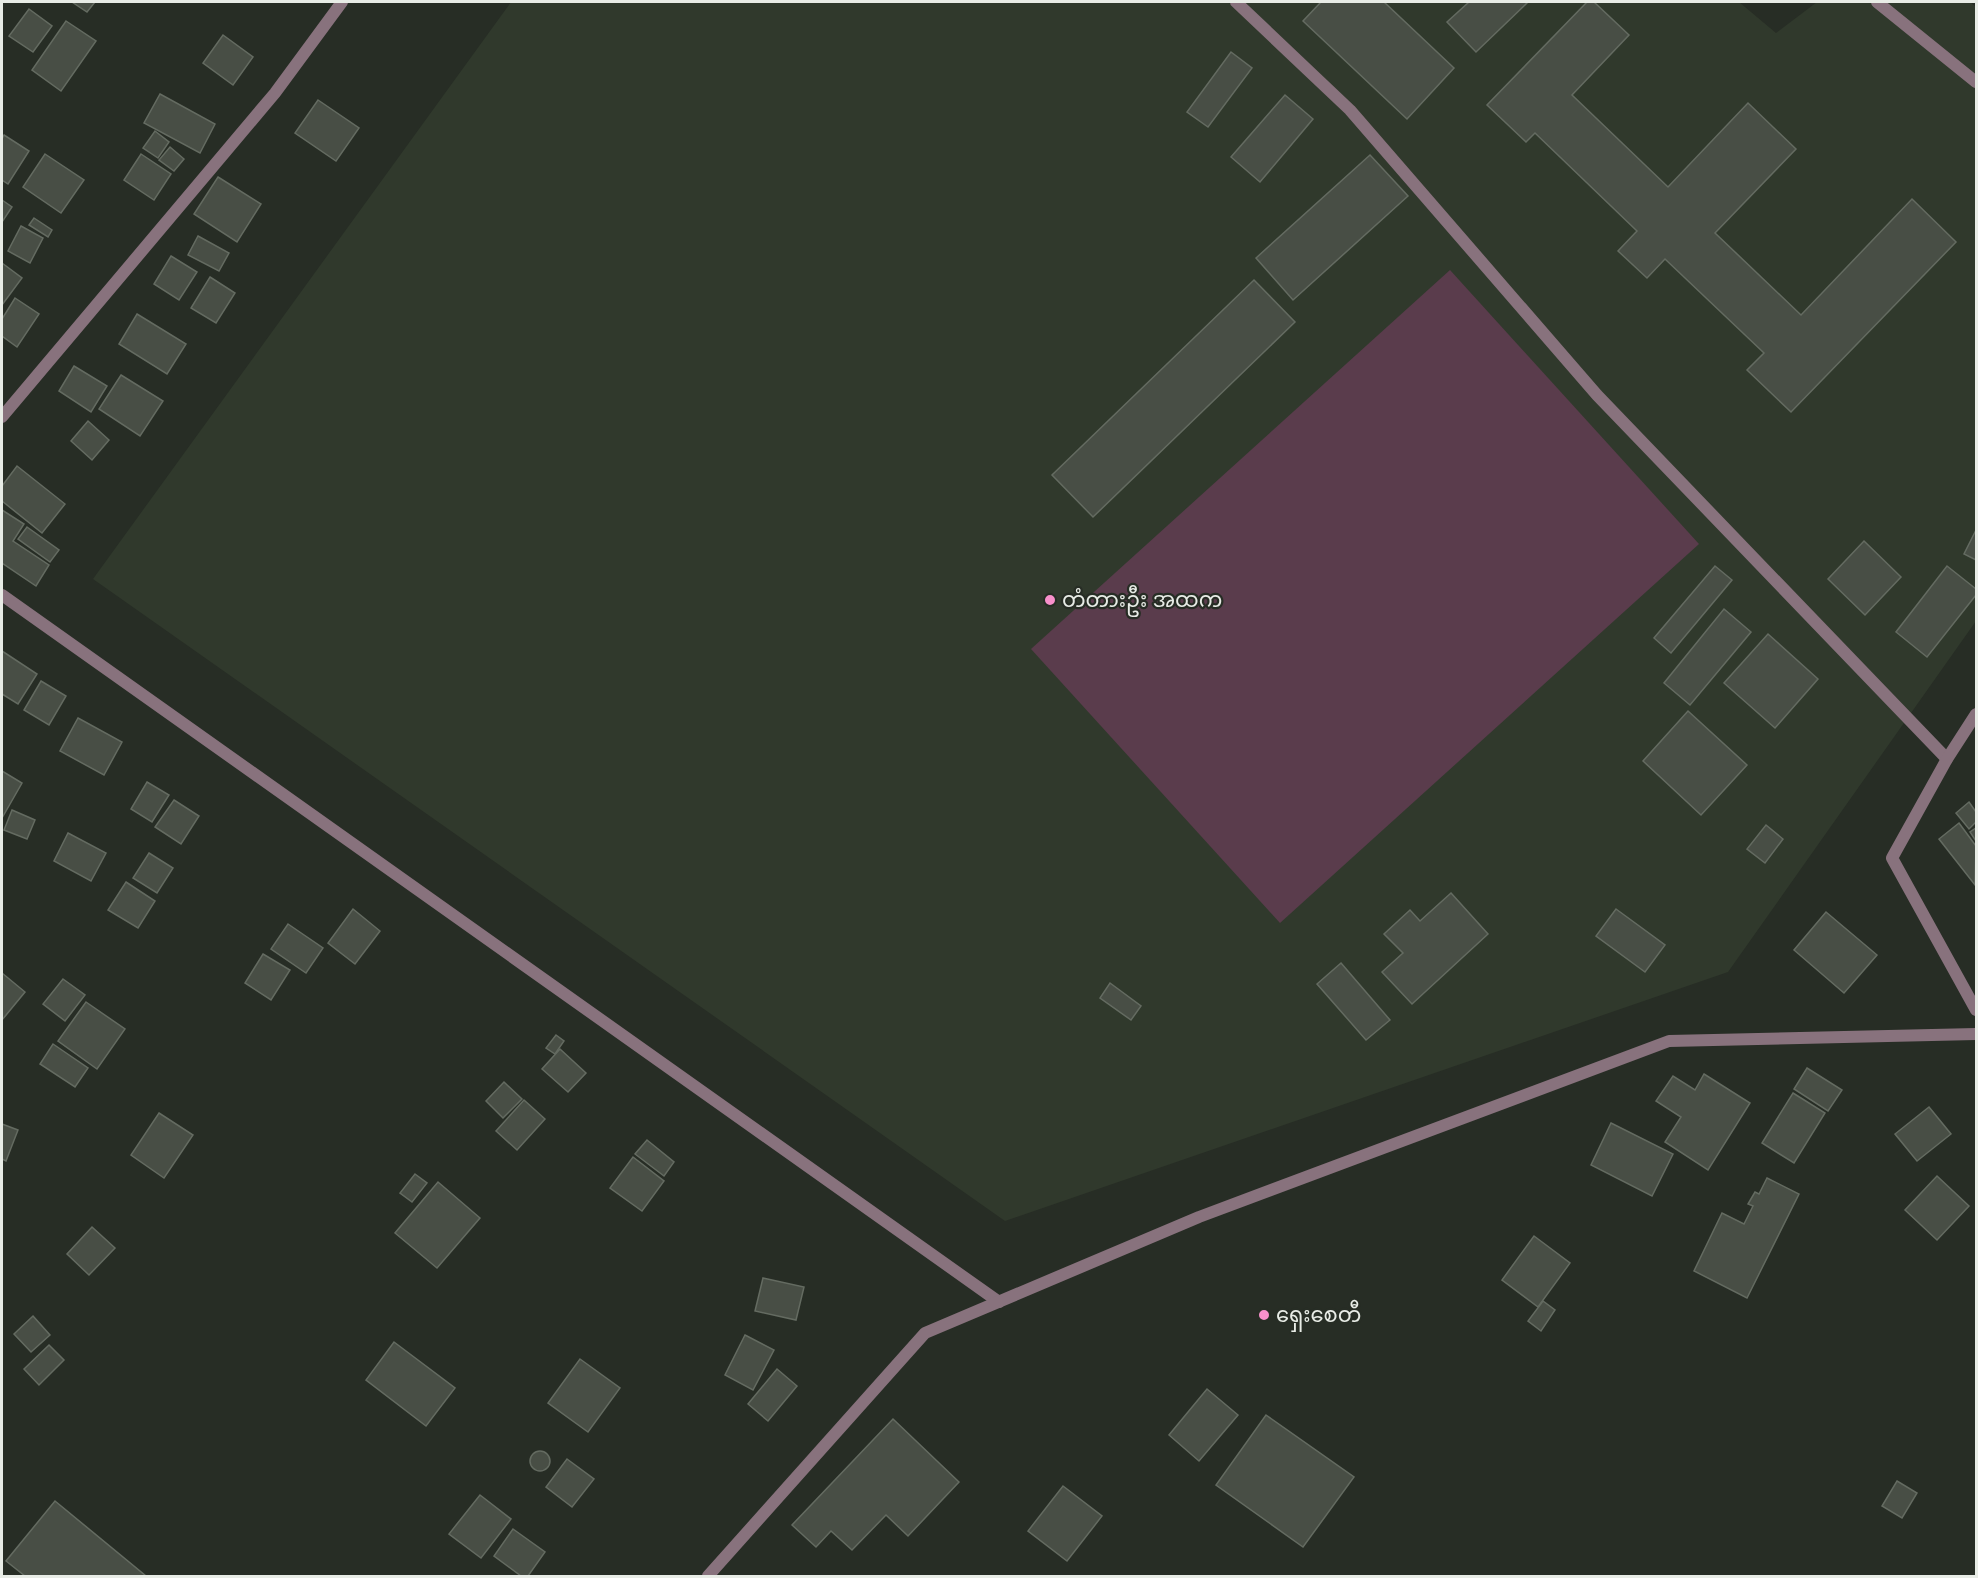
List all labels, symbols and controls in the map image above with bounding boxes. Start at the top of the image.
place label: တံတားဦး အထက [1062,585,1222,617]
marker: တံတားဦး အထက [1043,593,1057,607]
place label: ရှေးစေတီ [1276,1299,1361,1332]
marker: ရှေးစေတီ [1257,1308,1271,1322]

